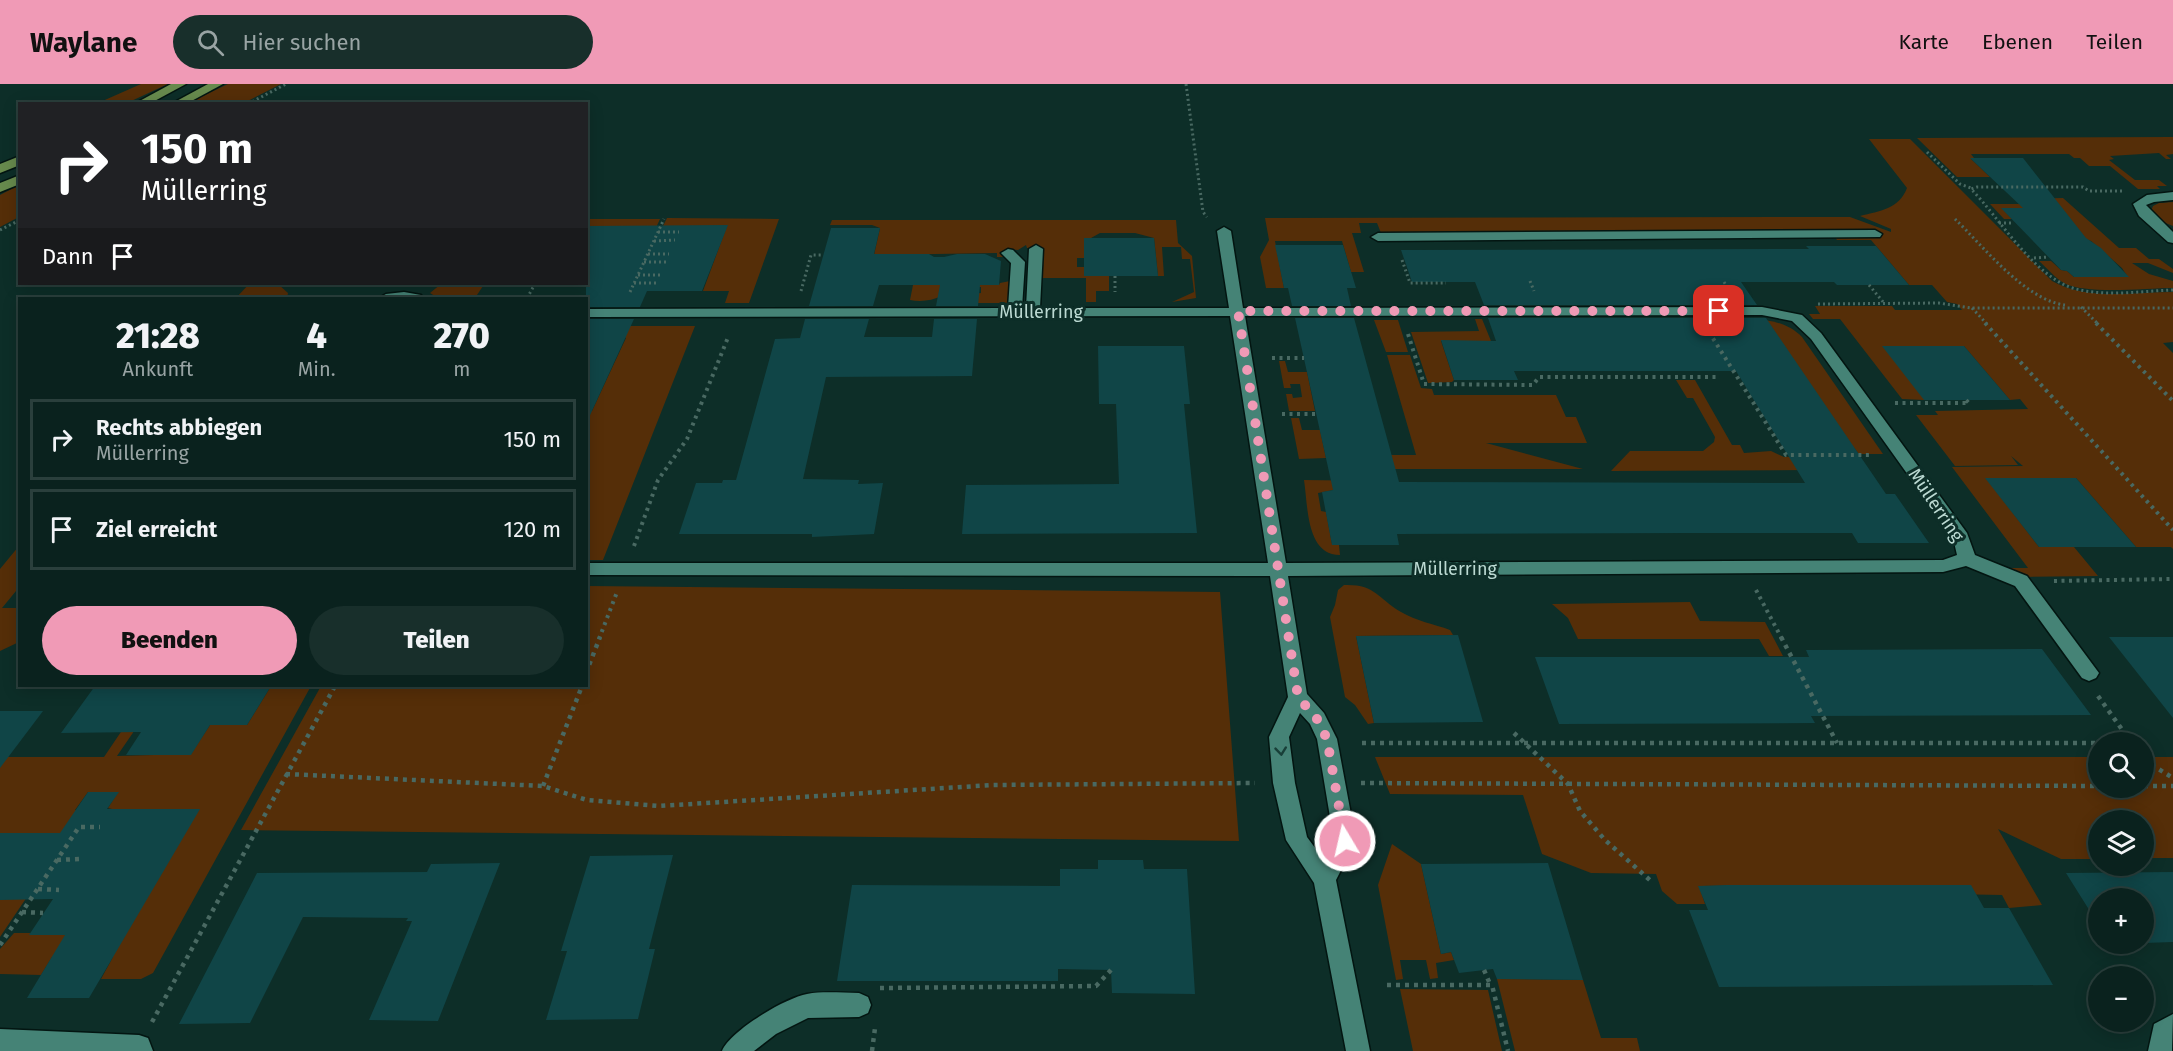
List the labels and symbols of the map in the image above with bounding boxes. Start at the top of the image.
pin [1693,285,1744,336]
street label: Müllerring [999,301,1083,323]
street label: Müllerring [1903,464,1969,546]
street label: Müllerring [1413,558,1497,580]
one-way arrow [1274,747,1287,756]
position arrow [1313,809,1377,873]

